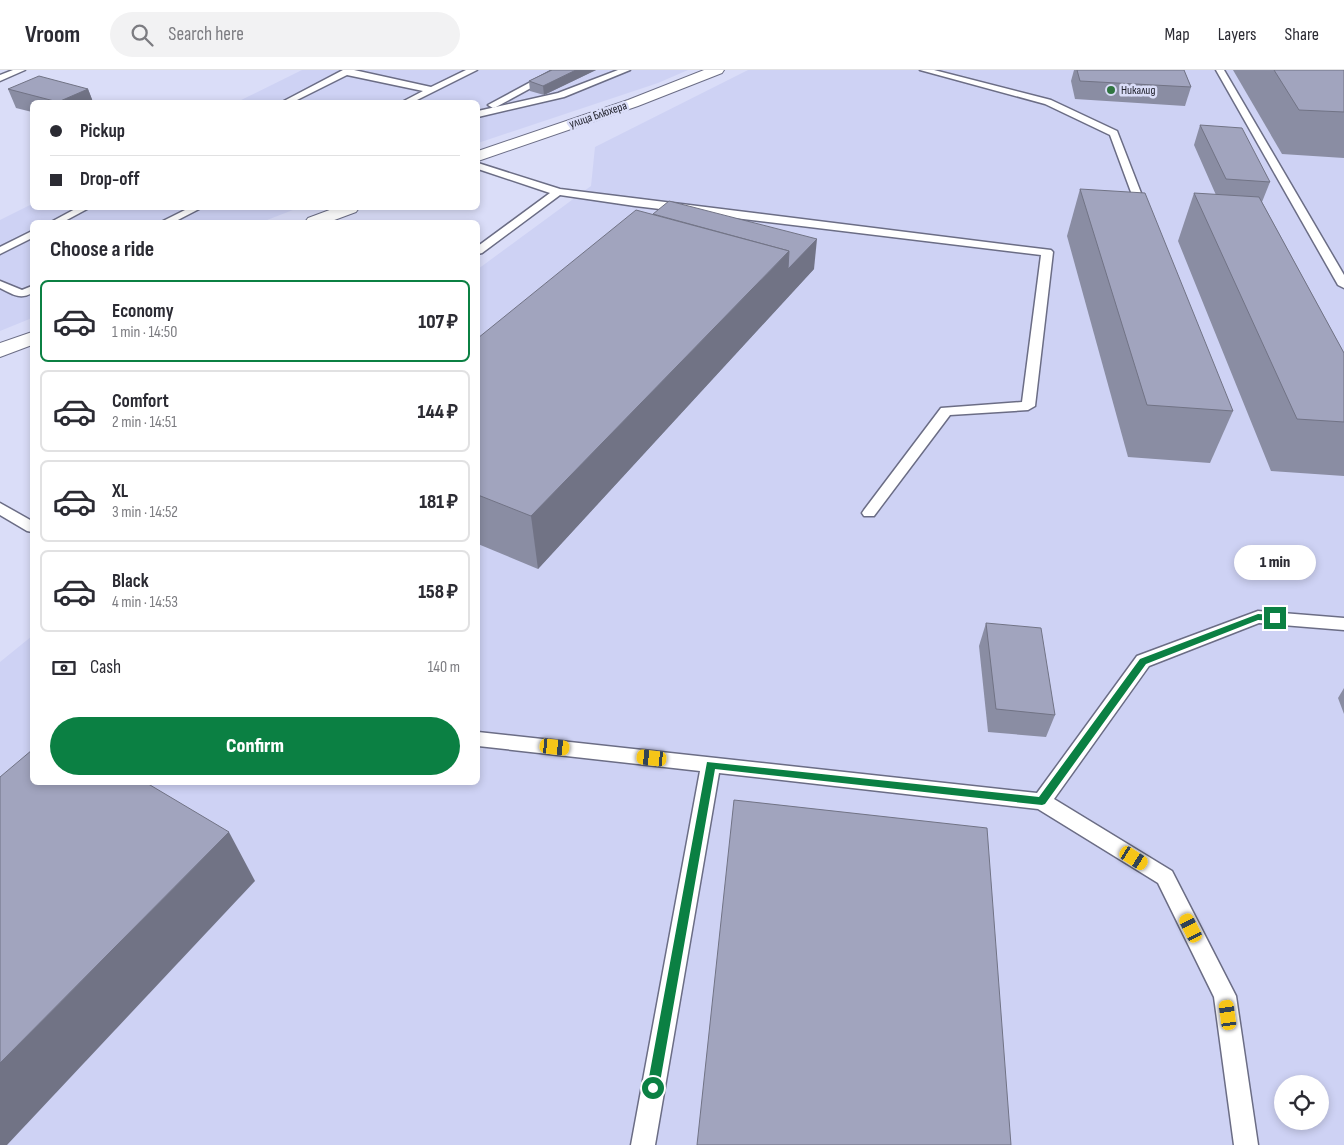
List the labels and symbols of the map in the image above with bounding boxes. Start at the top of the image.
place label: Никалид [1121,83,1155,98]
marker: Никалид [1105,84,1117,96]
street label: улица Блюхера [567,98,629,132]
callout: 1 min [1234,546,1316,580]
route end [1264,607,1286,629]
car [539,738,570,756]
car [636,749,667,767]
car [1117,844,1150,872]
car [1177,911,1204,945]
car [1218,999,1237,1031]
route start [642,1077,664,1099]

